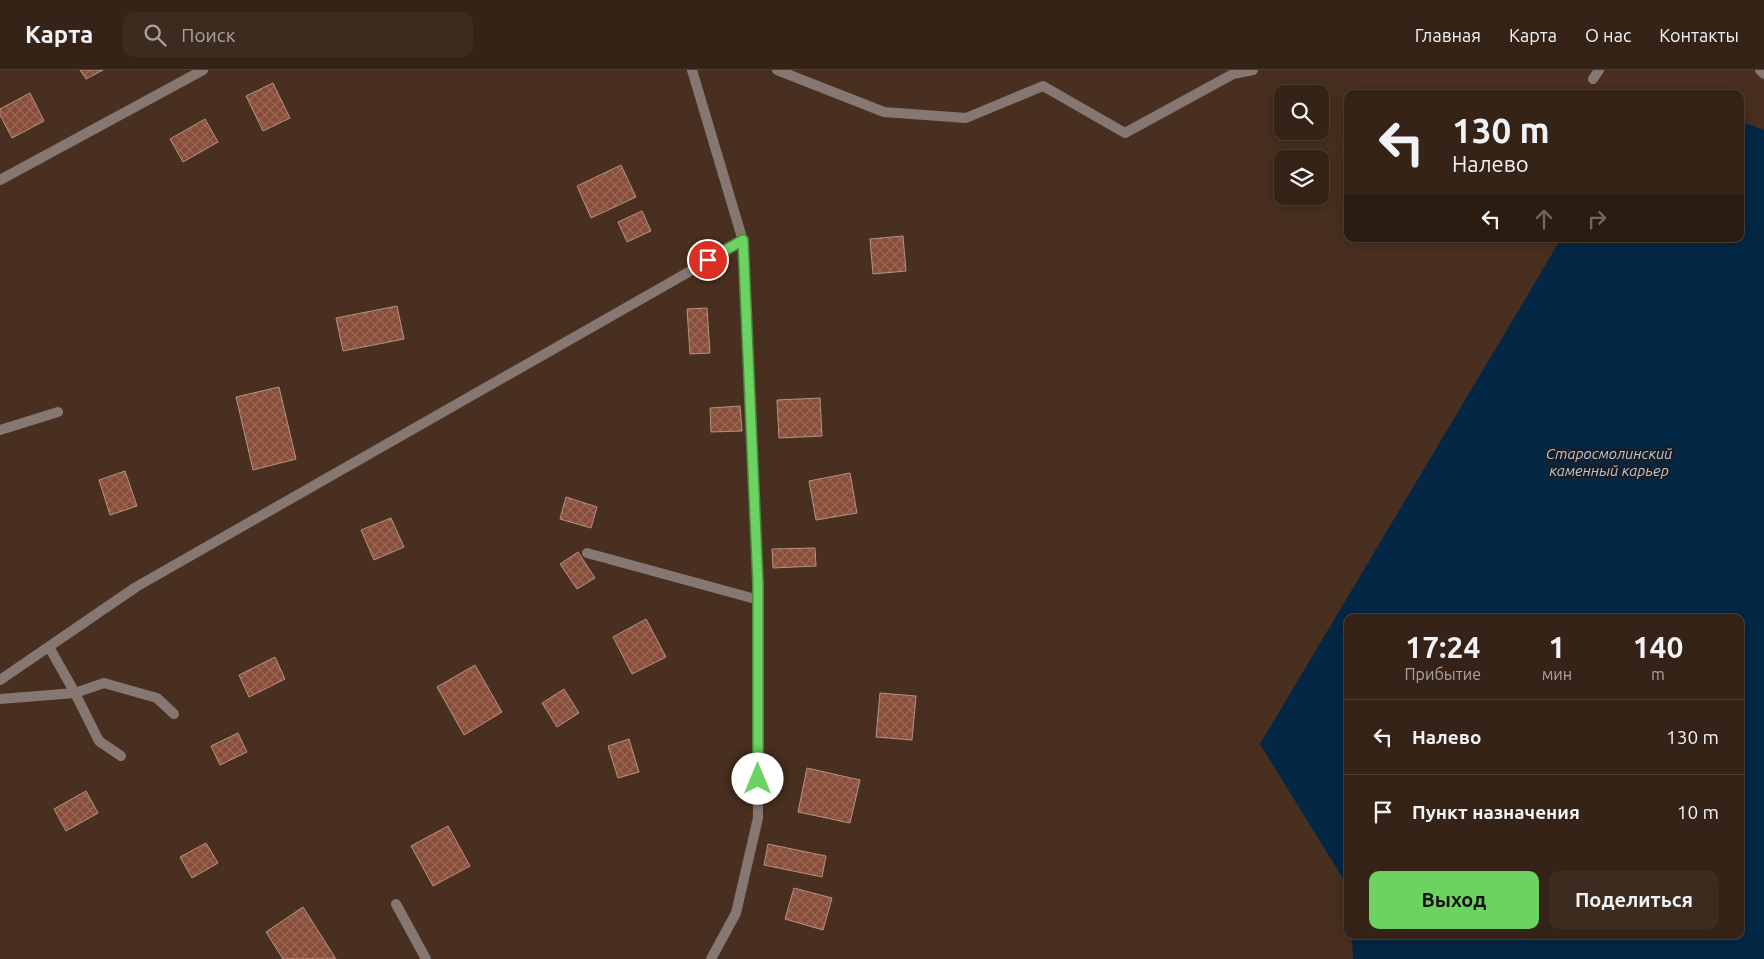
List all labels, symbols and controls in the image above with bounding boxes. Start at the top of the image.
search box [123,12,473,57]
text: Карта [25,21,93,48]
icon: search [141,21,169,49]
text: Поиск [181,24,235,46]
text: Главная [1415,25,1481,45]
text: Карта [1509,25,1557,45]
text: О нас [1585,25,1631,45]
text: Контакты [1659,25,1739,45]
map controls [1274,85,1329,205]
button: search [1274,85,1329,140]
icon: left [1369,110,1434,175]
text: 130 m [1452,110,1550,150]
button: layers [1274,150,1329,205]
text: Налево [1452,151,1529,176]
icon: left [1477,205,1505,233]
icon: ahead [1530,205,1558,233]
icon: right [1583,205,1611,233]
pin [687,239,729,281]
icon: arrive [694,246,722,274]
water label: Старосмолинский каменный карьер [1546,445,1672,479]
text: 17:24 [1405,630,1480,664]
text: 1 [1548,630,1565,664]
text: 140 [1633,630,1683,664]
text: Прибытие [1405,665,1481,683]
text: мин [1542,665,1572,683]
text: m [1651,665,1665,683]
icon: left [1369,723,1397,751]
text: Налево [1412,726,1481,748]
text: 130 m [1666,726,1719,748]
position arrow [731,752,783,804]
icon: arrive [1369,798,1397,826]
text: Пункт назначения [1412,801,1580,823]
text: 10 m [1677,801,1719,823]
button: Выход [1369,871,1539,929]
button: Поделиться [1549,871,1719,929]

